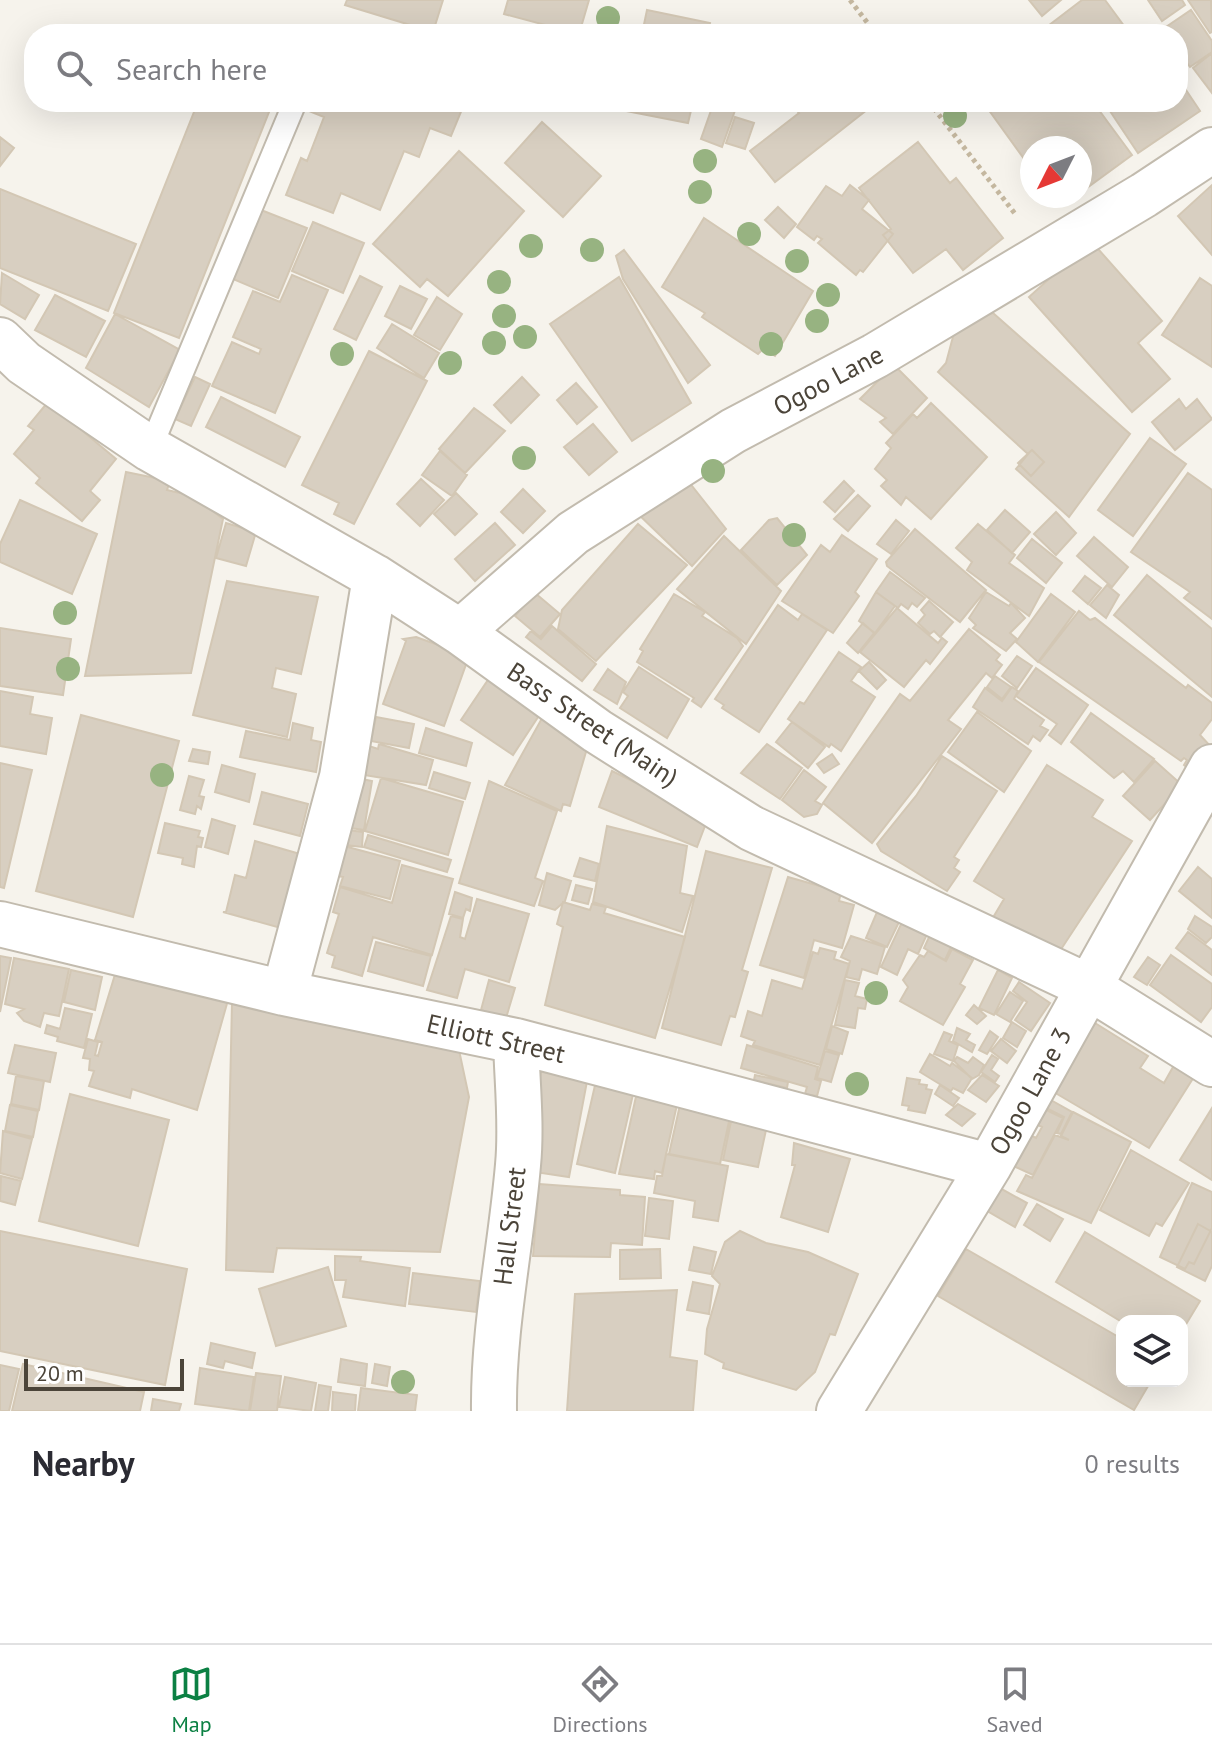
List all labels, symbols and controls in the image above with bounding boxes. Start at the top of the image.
search box [24,24,1188,112]
icon: search [52,46,96,90]
text: Search here [116,49,267,88]
north arrow [1020,136,1092,208]
street label: Ogoo Lane [767,337,889,423]
street label: Bass Street (Main) [501,655,685,793]
street label: Elliott Street [424,1006,569,1070]
street label: Ogoo Lane 3 [981,1021,1079,1161]
street label: Hall Street [485,1165,533,1287]
map controls [1116,1315,1188,1387]
button: layers [1116,1315,1188,1387]
scale bar [24,1355,184,1391]
text: 20 m [36,1359,84,1387]
text: Nearby [32,1441,134,1485]
text: 0 results [1085,1447,1180,1480]
tab: Map [169,1662,213,1738]
tab: Directions [552,1662,648,1738]
tab: Saved [987,1662,1042,1738]

